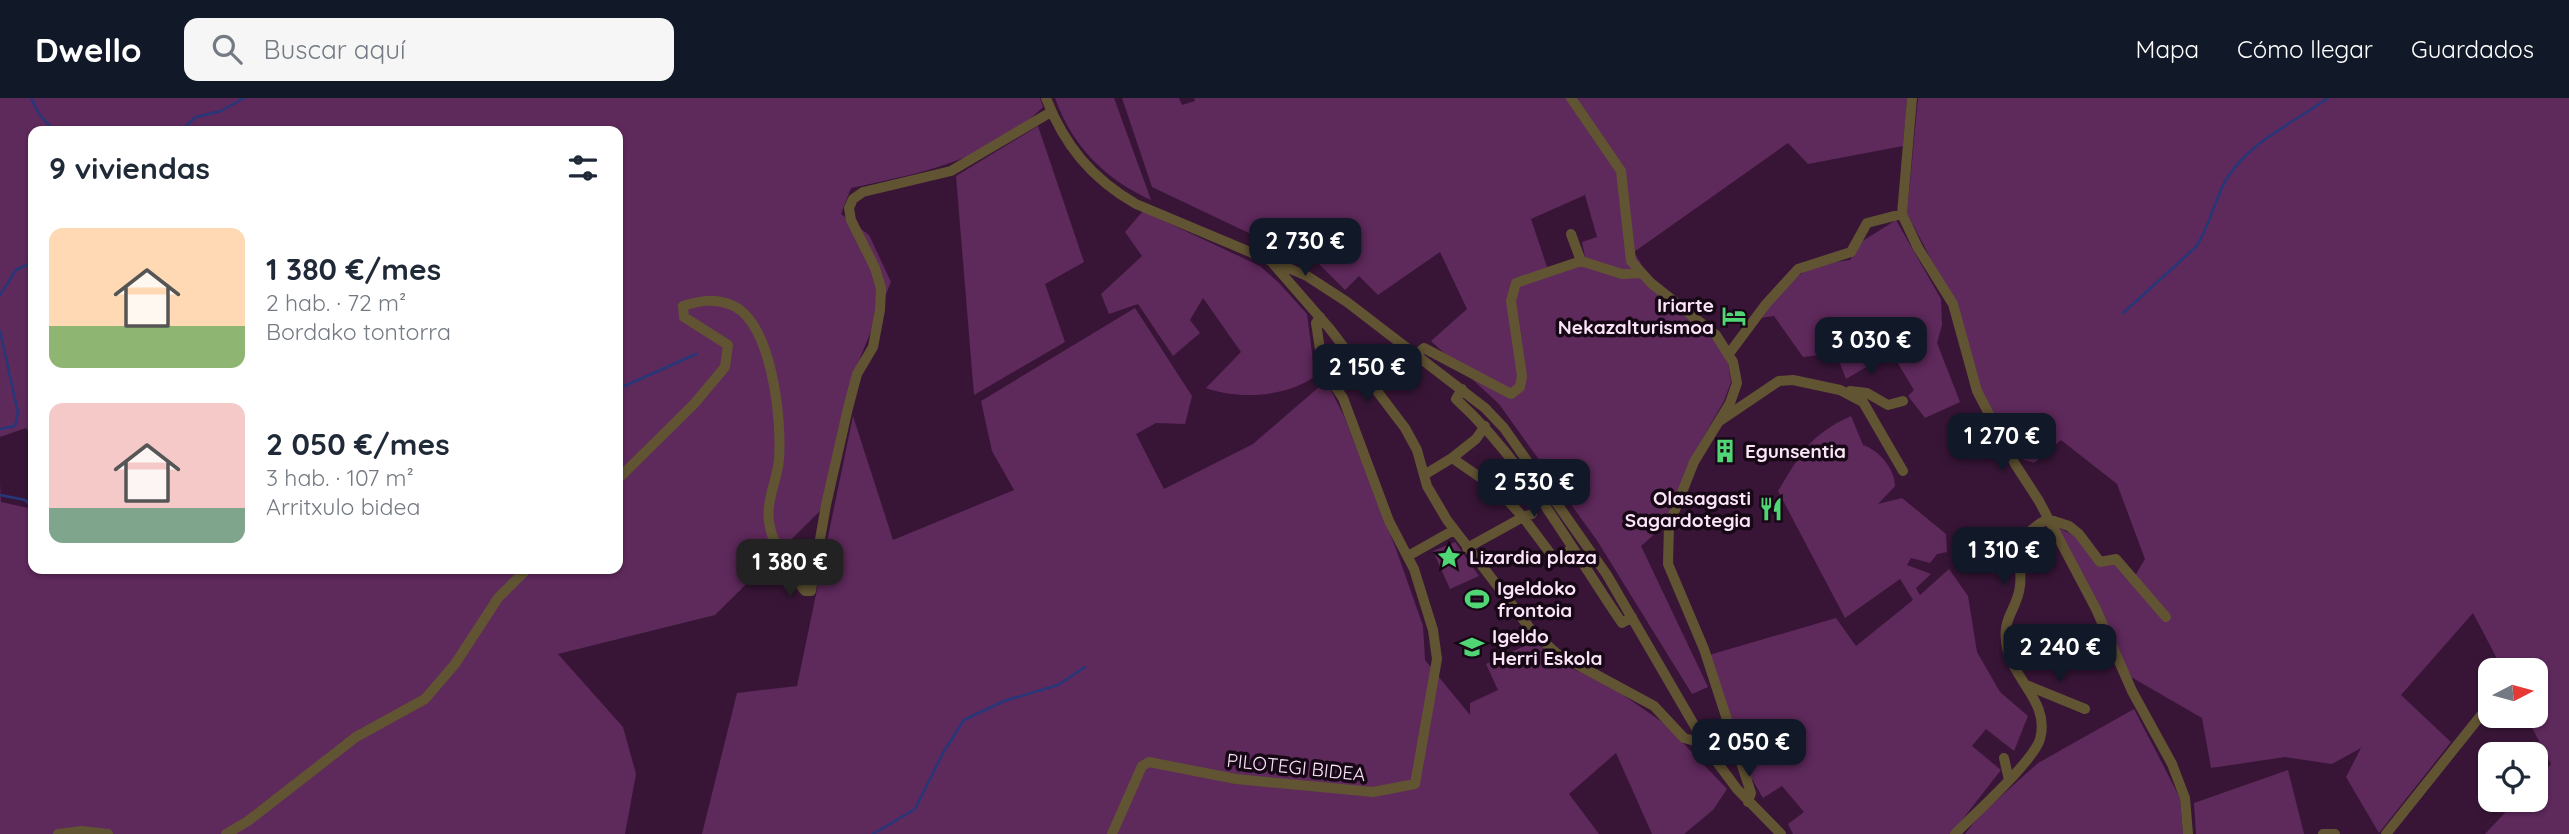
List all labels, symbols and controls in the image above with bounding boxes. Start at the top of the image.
search box [184,18,674,81]
text: Dwello [35,29,142,70]
icon: search [208,30,246,68]
text: Buscar aquí [264,33,406,66]
text: Mapa [2136,34,2199,64]
text: Cómo llegar [2237,34,2373,64]
text: Guardados [2411,34,2534,64]
text: 9 viviendas [49,149,210,187]
icon: filters [564,149,602,187]
pin: 2 730 € [1240,218,1370,278]
text: 2 730 € [1265,226,1345,255]
text: 1 380 €/mes [266,250,441,288]
icon: home [105,256,189,340]
text: 2 hab. · 72 m² [266,288,406,317]
place label: Iriarte Nekazalturismoa [1558,293,1714,339]
hotel icon: Iriarte Nekazalturismoa [1720,302,1748,330]
text: Bordako tontorra [266,317,451,346]
pin: 3 030 € [1806,317,1936,377]
text: 3 030 € [1831,325,1911,354]
pin: 2 150 € [1302,344,1432,404]
text: 2 150 € [1329,352,1405,381]
pin: 1 270 € [1937,414,2067,473]
text: 1 270 € [1964,421,2040,450]
text: 2 050 €/mes [266,425,450,463]
icon: home [105,431,189,515]
building icon: Egunsentia [1711,437,1739,465]
place label: Egunsentia [1745,439,1846,463]
pin: 2 530 € [1469,460,1599,519]
text: 3 hab. · 107 m² [266,463,414,492]
text: 2 530 € [1494,467,1574,496]
place label: Olasagasti Sagardotegia [1625,486,1751,532]
text: Arritxulo bidea [266,492,420,521]
restaurant icon: Olasagasti Sagardotegia [1757,495,1785,523]
pin: 1 310 € [1939,528,2069,587]
text: 1 310 € [1968,535,2040,564]
pin: 1 380 € [725,540,855,599]
place icon: Lizardia plaza [1435,543,1463,571]
place label: Lizardia plaza [1469,545,1597,569]
text: 1 380 € [752,547,828,576]
place label: Igeldoko frontoia [1497,576,1576,622]
sports icon: Igeldoko frontoia [1463,585,1491,613]
place label: Igeldo Herri Eskola [1492,624,1603,670]
pin: 2 240 € [1995,624,2125,684]
text: 2 240 € [2019,632,2101,661]
school or university icon: Igeldo Herri Eskola [1458,633,1486,661]
north arrow [2478,658,2548,728]
map controls [2478,658,2548,812]
pin: 2 050 € [1684,720,1814,779]
text: 2 050 € [1708,727,1790,756]
button: locate [2478,742,2548,812]
street label: PILOTEGI BIDEA [1225,748,1367,786]

